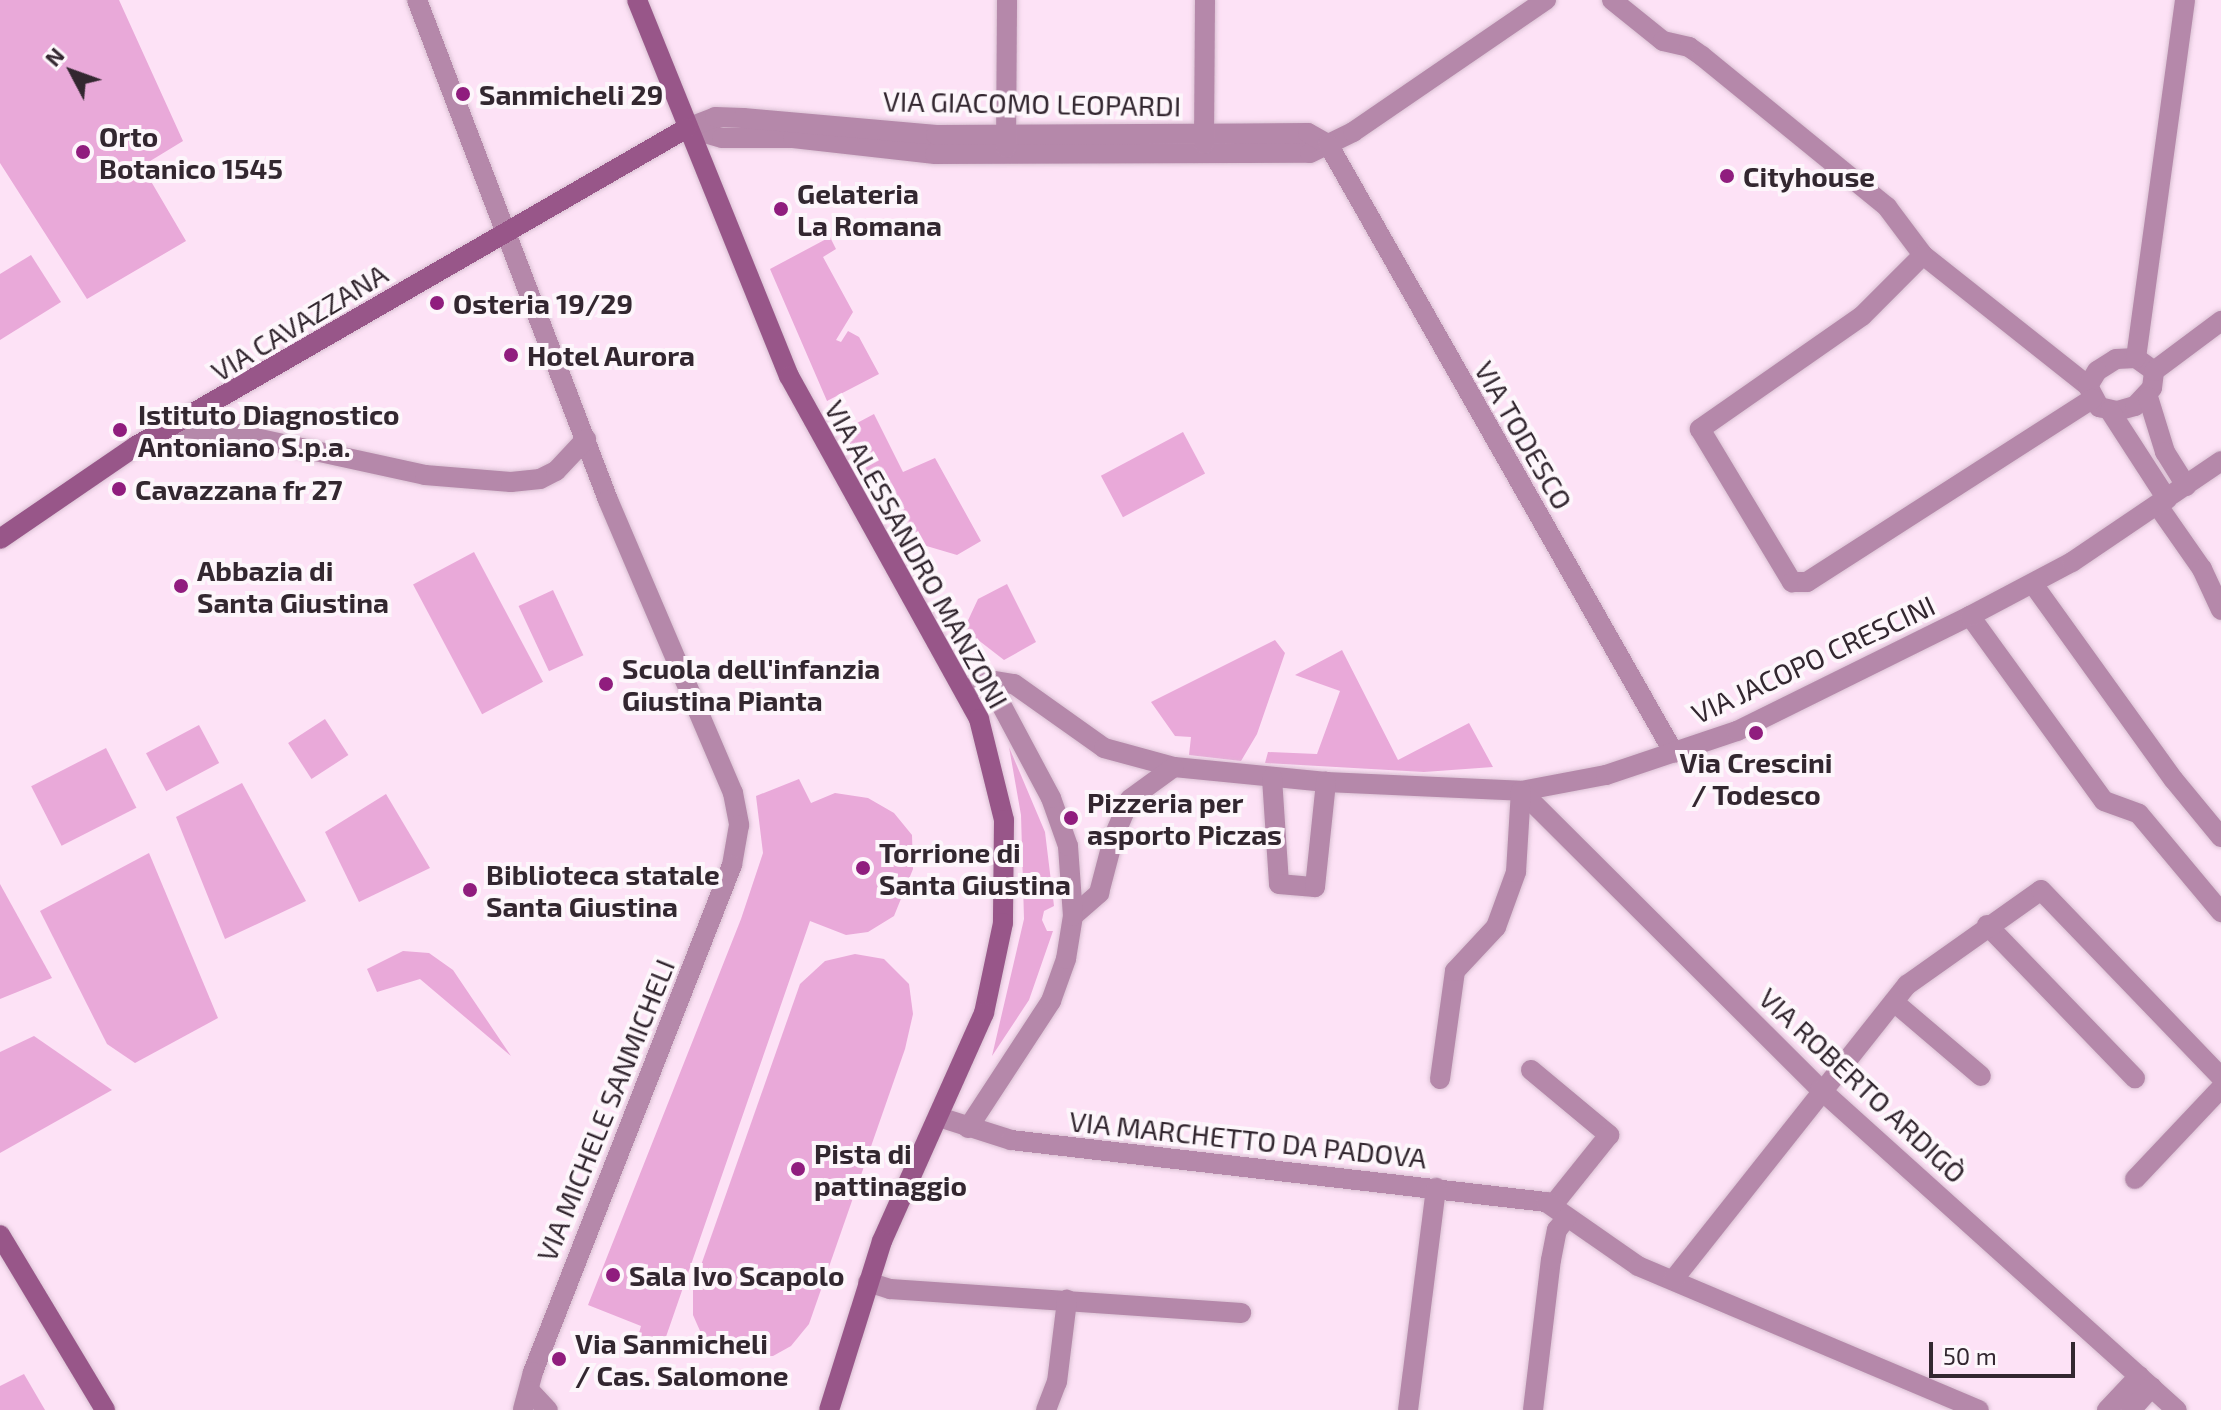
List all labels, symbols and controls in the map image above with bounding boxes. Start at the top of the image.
north arrow [32,32,112,112]
text: N [39,42,69,71]
place label: Sanmicheli 29 [479,77,663,111]
street label: VIA GIACOMO LEOPARDI [882,84,1182,122]
marker: Sanmicheli 29 [454,85,472,103]
place label: Orto Botanico 1545 [99,119,283,185]
marker: Orto Botanico 1545 [74,143,92,161]
place label: Cityhouse [1743,159,1875,193]
marker: Cityhouse [1718,167,1736,185]
place label: Gelateria La Romana [797,176,942,242]
marker: Gelateria La Romana [772,200,790,218]
street label: VIA CAVAZZANA [205,256,393,388]
place label: Osteria 19/29 [453,286,633,320]
marker: Osteria 19/29 [428,294,446,312]
place label: Hotel Aurora [527,338,696,372]
marker: Hotel Aurora [502,346,520,364]
street label: VIA TODESCO [1468,354,1580,516]
street label: VIA ALESSANDRO MANZONI [818,394,1016,714]
place label: Istituto Diagnostico Antoniano S.p.a. [138,397,399,463]
marker: Istituto Diagnostico Antoniano S.p.a. [109,419,131,441]
place label: Cavazzana fr 27 [135,472,344,506]
marker: Cavazzana fr 27 [110,480,128,498]
place label: Abbazia di Santa Giustina [197,553,389,619]
marker: Abbazia di Santa Giustina [172,577,190,595]
street label: VIA JACOPO CRESCINI [1685,588,1941,730]
place label: Scuola dell'infanzia Giustina Pianta [622,651,880,717]
marker: Scuola dell'infanzia Giustina Pianta [597,675,615,693]
marker: Via Crescini / Todesco [1747,724,1765,742]
place label: Via Crescini / Todesco [1679,745,1833,811]
place label: Pizzeria per asporto Piczas [1087,785,1282,851]
marker: Pizzeria per asporto Piczas [1062,809,1080,827]
place label: Torrione di Santa Giustina [879,835,1071,901]
place label: Biblioteca statale Santa Giustina [486,857,720,923]
marker: Torrione di Santa Giustina [854,859,872,877]
marker: Biblioteca statale Santa Giustina [461,881,479,899]
street label: VIA MICHELE SANMICHELI [529,954,681,1266]
street label: VIA ROBERTO ARDIGÒ [1752,980,1974,1190]
street label: VIA MARCHETTO DA PADOVA [1067,1103,1429,1175]
place label: Pista di pattinaggio [814,1136,967,1202]
marker: Pista di pattinaggio [789,1160,807,1178]
place label: Sala Ivo Scapolo [629,1258,845,1292]
marker: Sala Ivo Scapolo [604,1266,622,1284]
place label: Via Sanmicheli / Cas. Salomone [575,1326,789,1392]
scale bar [1933,1326,2079,1376]
text: 50 m [1943,1341,1997,1370]
marker: Via Sanmicheli / Cas. Salomone [550,1350,568,1368]

